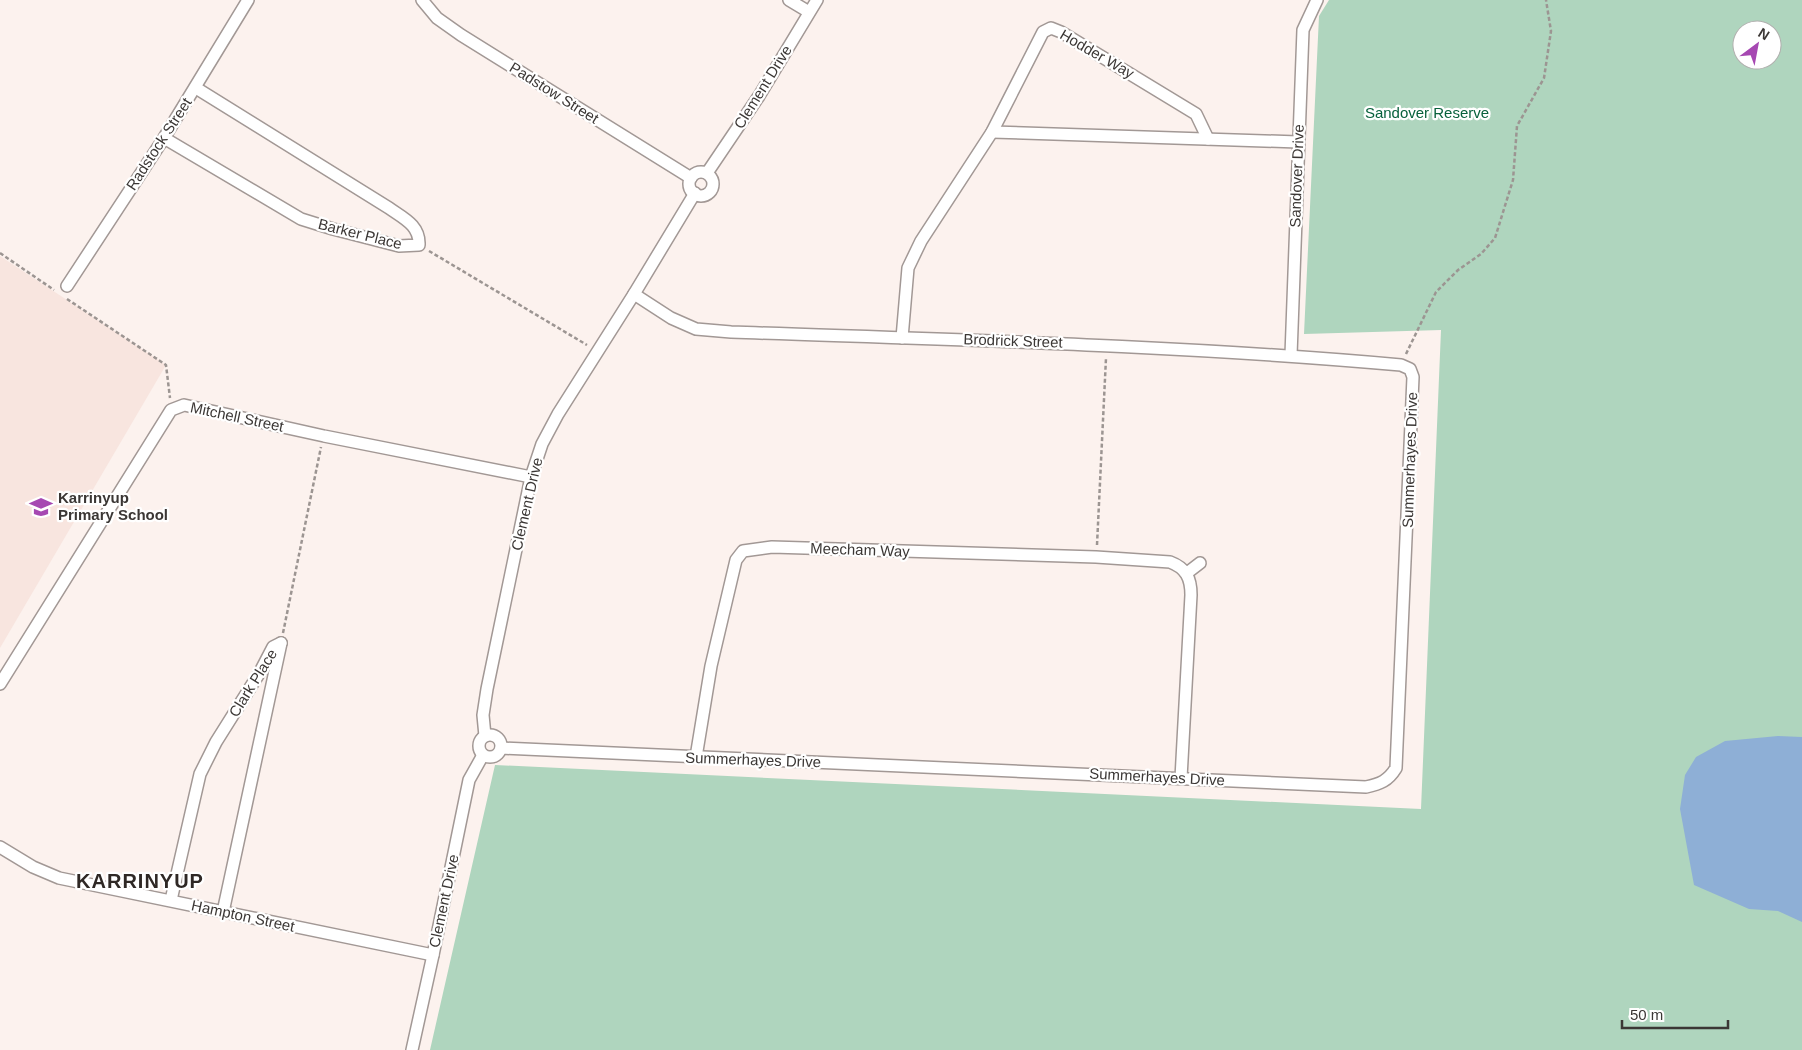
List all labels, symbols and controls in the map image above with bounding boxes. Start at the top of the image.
north arrow [1732,20,1782,70]
text: N [1755,25,1772,43]
street label: Hodder Way [1057,26,1138,82]
street label: Clement Drive [730,42,795,132]
street label: Padstow Street [507,58,603,127]
street label: Radstock Street [122,94,195,193]
park label: Sandover Reserve [1365,104,1489,121]
street label: Sandover Drive [1286,124,1307,228]
street label: Barker Place [316,215,404,252]
street label: Brodrick Street [963,330,1064,351]
street label: Summerhayes Drive [1399,392,1420,528]
street label: Mitchell Street [189,398,286,435]
street label: Clement Drive [508,456,545,552]
place label: Karrinyup Primary School [58,489,168,523]
school or university icon: Karrinyup Primary School [28,494,54,520]
street label: Meecham Way [810,539,911,560]
street label: Clark Place [225,646,280,720]
street label: Summerhayes Drive [685,749,821,770]
street label: Summerhayes Drive [1089,764,1225,789]
street label: Clement Drive [425,853,462,949]
district label: KARRINYUP [76,870,204,892]
street label: Hampton Street [190,896,297,935]
scale bar [1622,998,1728,1030]
text: 50 m [1630,1006,1663,1023]

